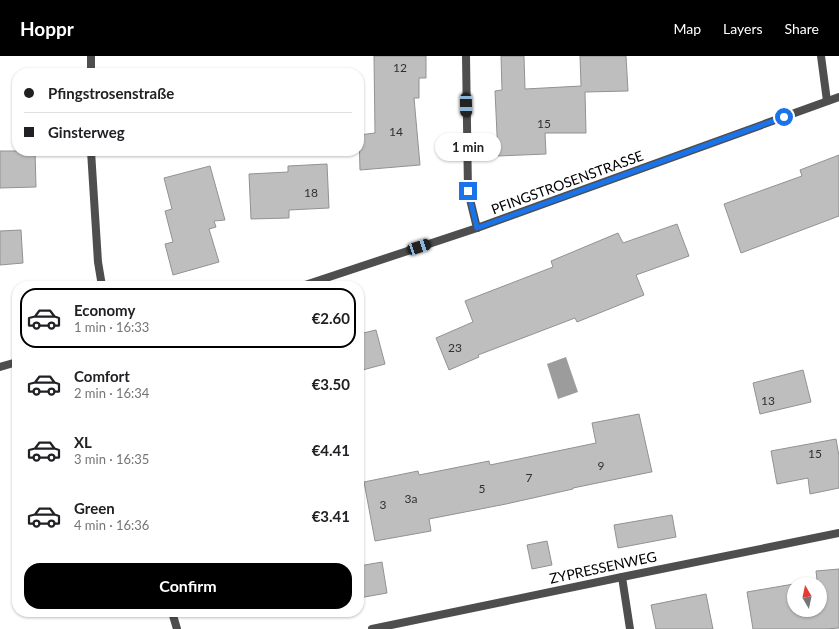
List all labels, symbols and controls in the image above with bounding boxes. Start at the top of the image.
text: Hoppr [20,17,74,40]
text: Map [673,20,701,37]
text: Layers [723,20,763,37]
text: Share [785,20,819,37]
house number: 12 [393,60,407,75]
text: Pfingstrosenstraße [48,84,174,102]
car [460,93,472,117]
route start [775,108,793,126]
house number: 15 [537,116,551,131]
text: Ginsterweg [48,123,125,141]
house number: 14 [389,124,403,139]
callout: 1 min [435,133,501,161]
text: 1 min [452,139,484,155]
street label: PFINGSTROSENSTRASSE [489,147,645,217]
route end [459,182,477,200]
house number: 18 [304,185,318,200]
car [406,238,432,256]
icon: car [26,300,62,336]
text: Economy [74,301,135,319]
text: €2.60 [312,309,350,327]
text: 1 min · 16:33 [74,319,149,335]
house number: 23 [448,340,462,355]
icon: car [26,366,62,402]
text: Comfort [74,367,130,385]
text: €3.50 [312,375,350,393]
text: 2 min · 16:34 [74,385,149,401]
house number: 13 [761,393,775,408]
icon: car [26,432,62,468]
text: XL [74,433,92,451]
text: €4.41 [312,441,350,459]
house number: 15 [808,446,822,461]
text: 3 min · 16:35 [74,451,149,467]
house number: 9 [598,458,605,473]
house number: 7 [526,470,533,485]
house number: 5 [479,481,486,496]
house number: 3a [405,491,417,506]
house number: 3 [380,497,387,512]
icon: car [26,498,62,534]
text: Green [74,499,115,517]
text: €3.41 [312,507,350,525]
text: 4 min · 16:36 [74,517,149,533]
street label: ZYPRESSENWEG [548,547,658,587]
button: Confirm [24,563,352,609]
north arrow [787,577,827,617]
map controls [787,577,827,617]

